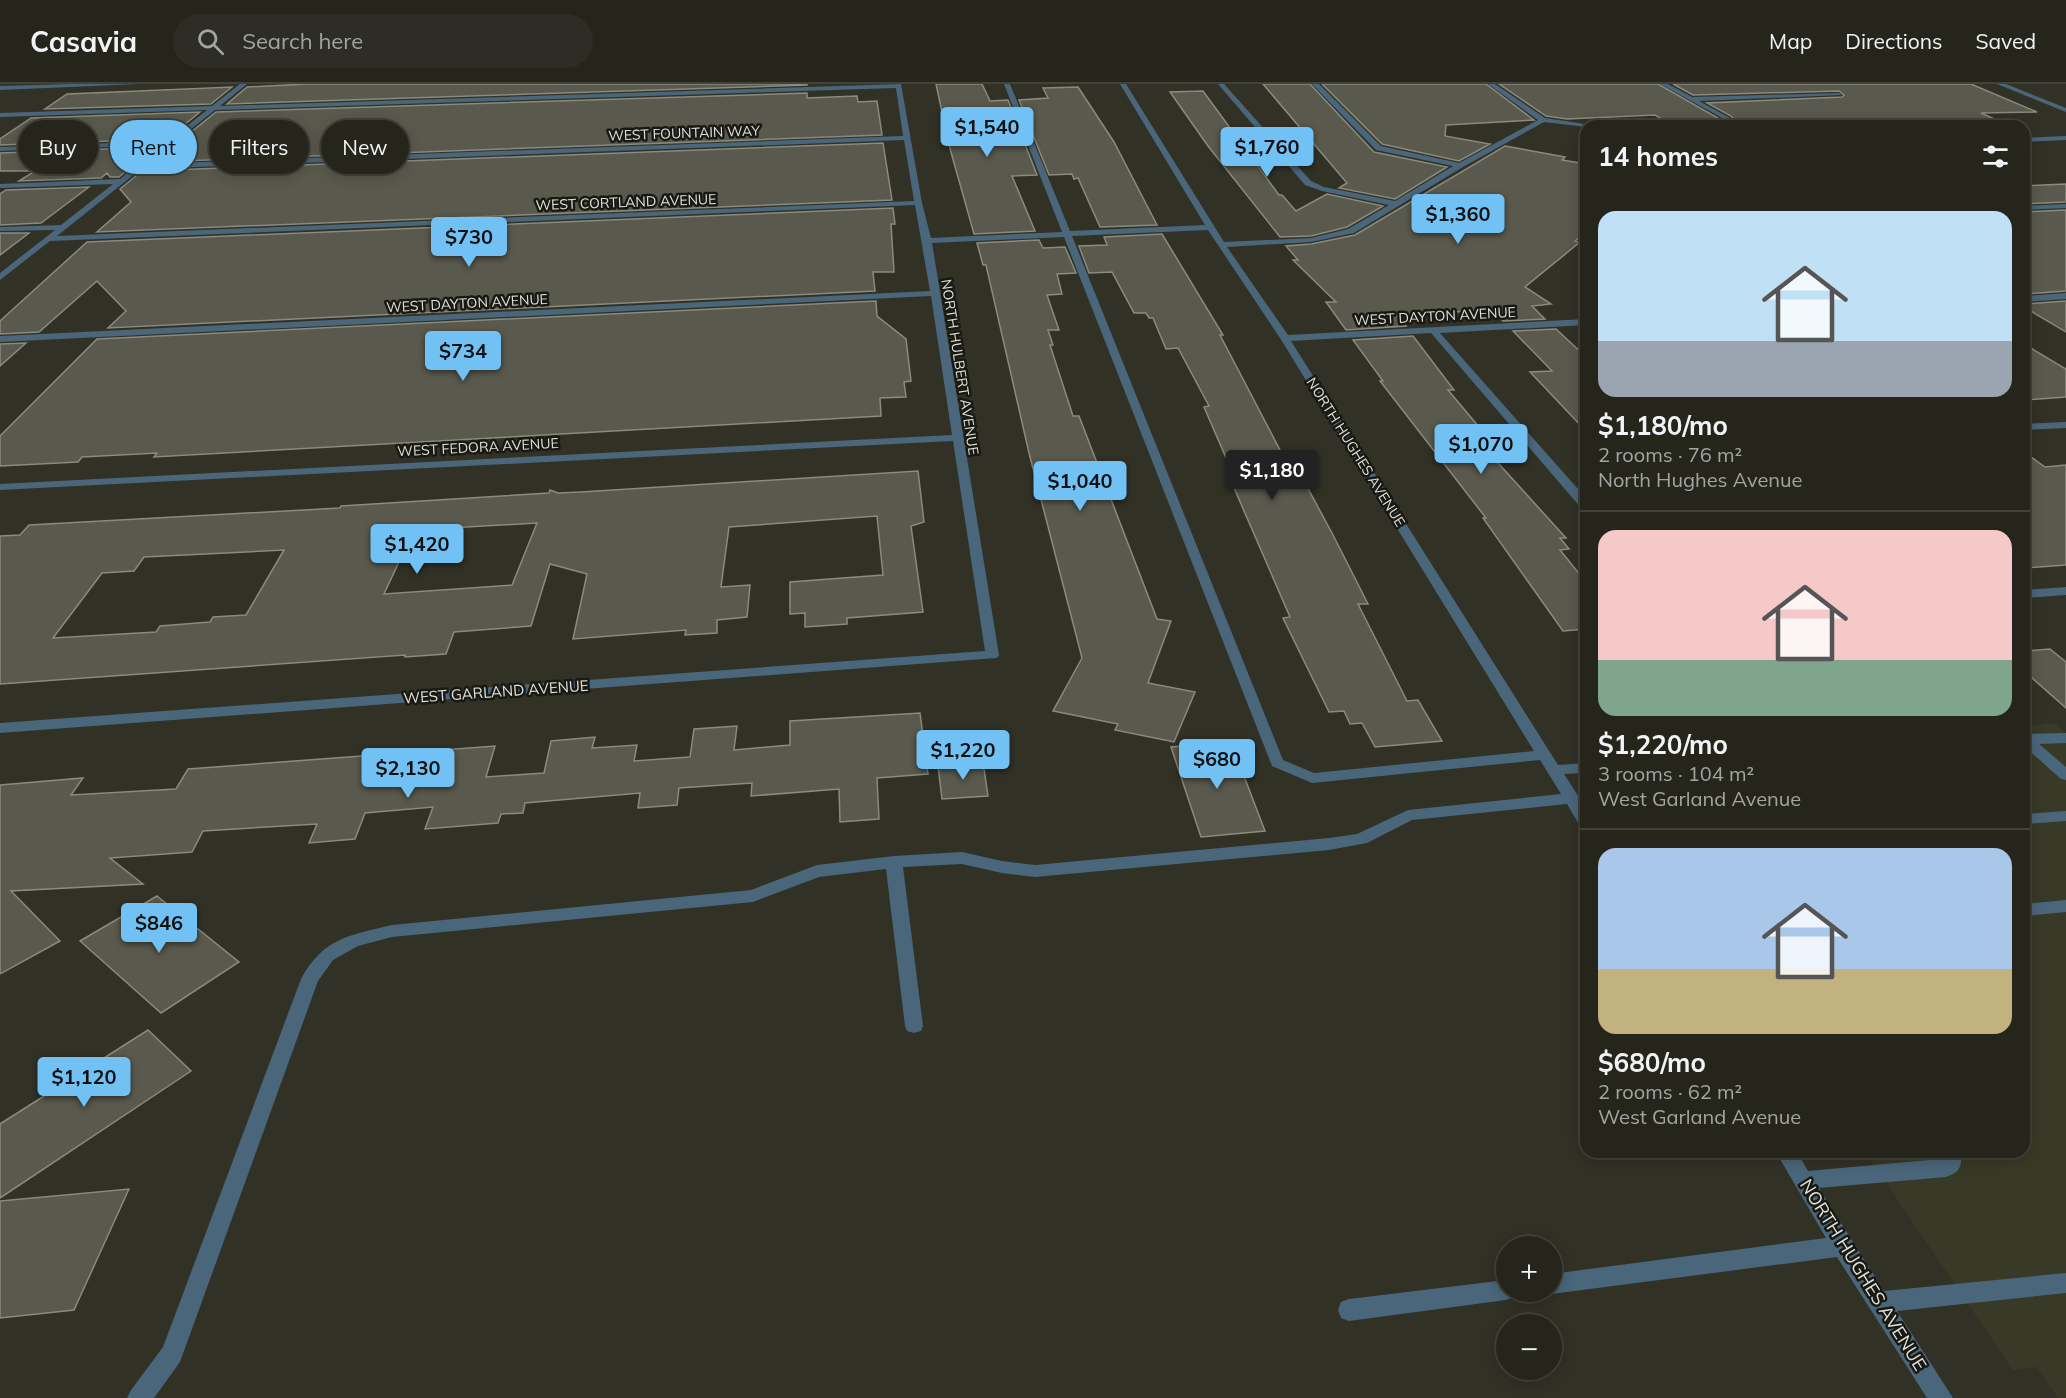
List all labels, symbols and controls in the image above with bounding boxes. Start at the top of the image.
search box [173,14,593,68]
text: Casavia [30,24,137,59]
icon: search [194,25,227,58]
text: Search here [242,27,363,55]
text: Map [1769,28,1812,54]
text: Directions [1845,28,1942,54]
text: Saved [1975,28,2036,54]
pin: $1,540 [938,107,1036,158]
text: $1,540 [955,114,1019,139]
chip: Buy [18,120,98,174]
chip: Rent [110,120,197,174]
chip: Filters [209,120,309,174]
chip: New [321,120,409,174]
street label: WEST FOUNTAIN WAY [608,121,761,145]
pin: $1,760 [1218,127,1316,178]
text: $1,760 [1235,134,1299,159]
text: 14 homes [1598,140,1718,173]
icon: filters [1979,140,2012,173]
street label: WEST CORTLAND AVENUE [535,190,717,214]
pin: $1,360 [1409,194,1507,245]
text: $1,360 [1426,201,1490,226]
pin: $730 [433,217,505,268]
text: $730 [445,224,493,249]
icon: home [1751,250,1859,358]
street label: NORTH HULBERT AVENUE [937,278,983,456]
street label: WEST DAYTON AVENUE [386,290,548,316]
street label: WEST DAYTON AVENUE [1354,303,1516,329]
pin: $734 [427,331,499,382]
text: $734 [439,338,487,363]
street label: NORTH HUGHES AVENUE [1303,374,1409,530]
text: $1,180/mo [1598,409,1728,442]
pin: $1,070 [1432,424,1530,475]
text: $1,070 [1449,431,1513,456]
street label: WEST FEDORA AVENUE [397,434,559,460]
text: 2 rooms · 76 m² [1598,442,1742,467]
pin: $1,180 [1223,450,1321,501]
text: $1,180 [1240,457,1304,482]
pin: $1,040 [1031,461,1129,512]
text: North Hughes Avenue [1598,467,1802,492]
text: $1,040 [1048,468,1112,493]
pin: $1,420 [368,524,466,575]
text: $1,420 [385,531,449,556]
icon: home [1751,569,1859,677]
street label: WEST GARLAND AVENUE [403,676,589,707]
text: $1,220/mo [1598,728,1728,761]
pin: $1,220 [914,730,1012,781]
text: $1,220 [931,737,995,762]
pin: $680 [1181,739,1253,790]
text: $680 [1193,746,1241,771]
pin: $2,130 [359,748,457,799]
text: $2,130 [376,755,440,780]
text: 3 rooms · 104 m² [1598,761,1754,786]
text: West Garland Avenue [1598,786,1801,811]
icon: home [1751,887,1859,995]
pin: $846 [123,903,195,954]
text: $846 [135,910,183,935]
text: $680/mo [1598,1046,1706,1079]
pin: $1,120 [35,1057,133,1108]
text: $1,120 [52,1064,116,1089]
text: 2 rooms · 62 m² [1598,1079,1742,1104]
text: West Garland Avenue [1598,1104,1801,1129]
street label: NORTH HUGHES AVENUE [1795,1175,1932,1375]
map controls [1496,1236,1562,1380]
button: + [1496,1236,1562,1302]
button: − [1496,1314,1562,1380]

